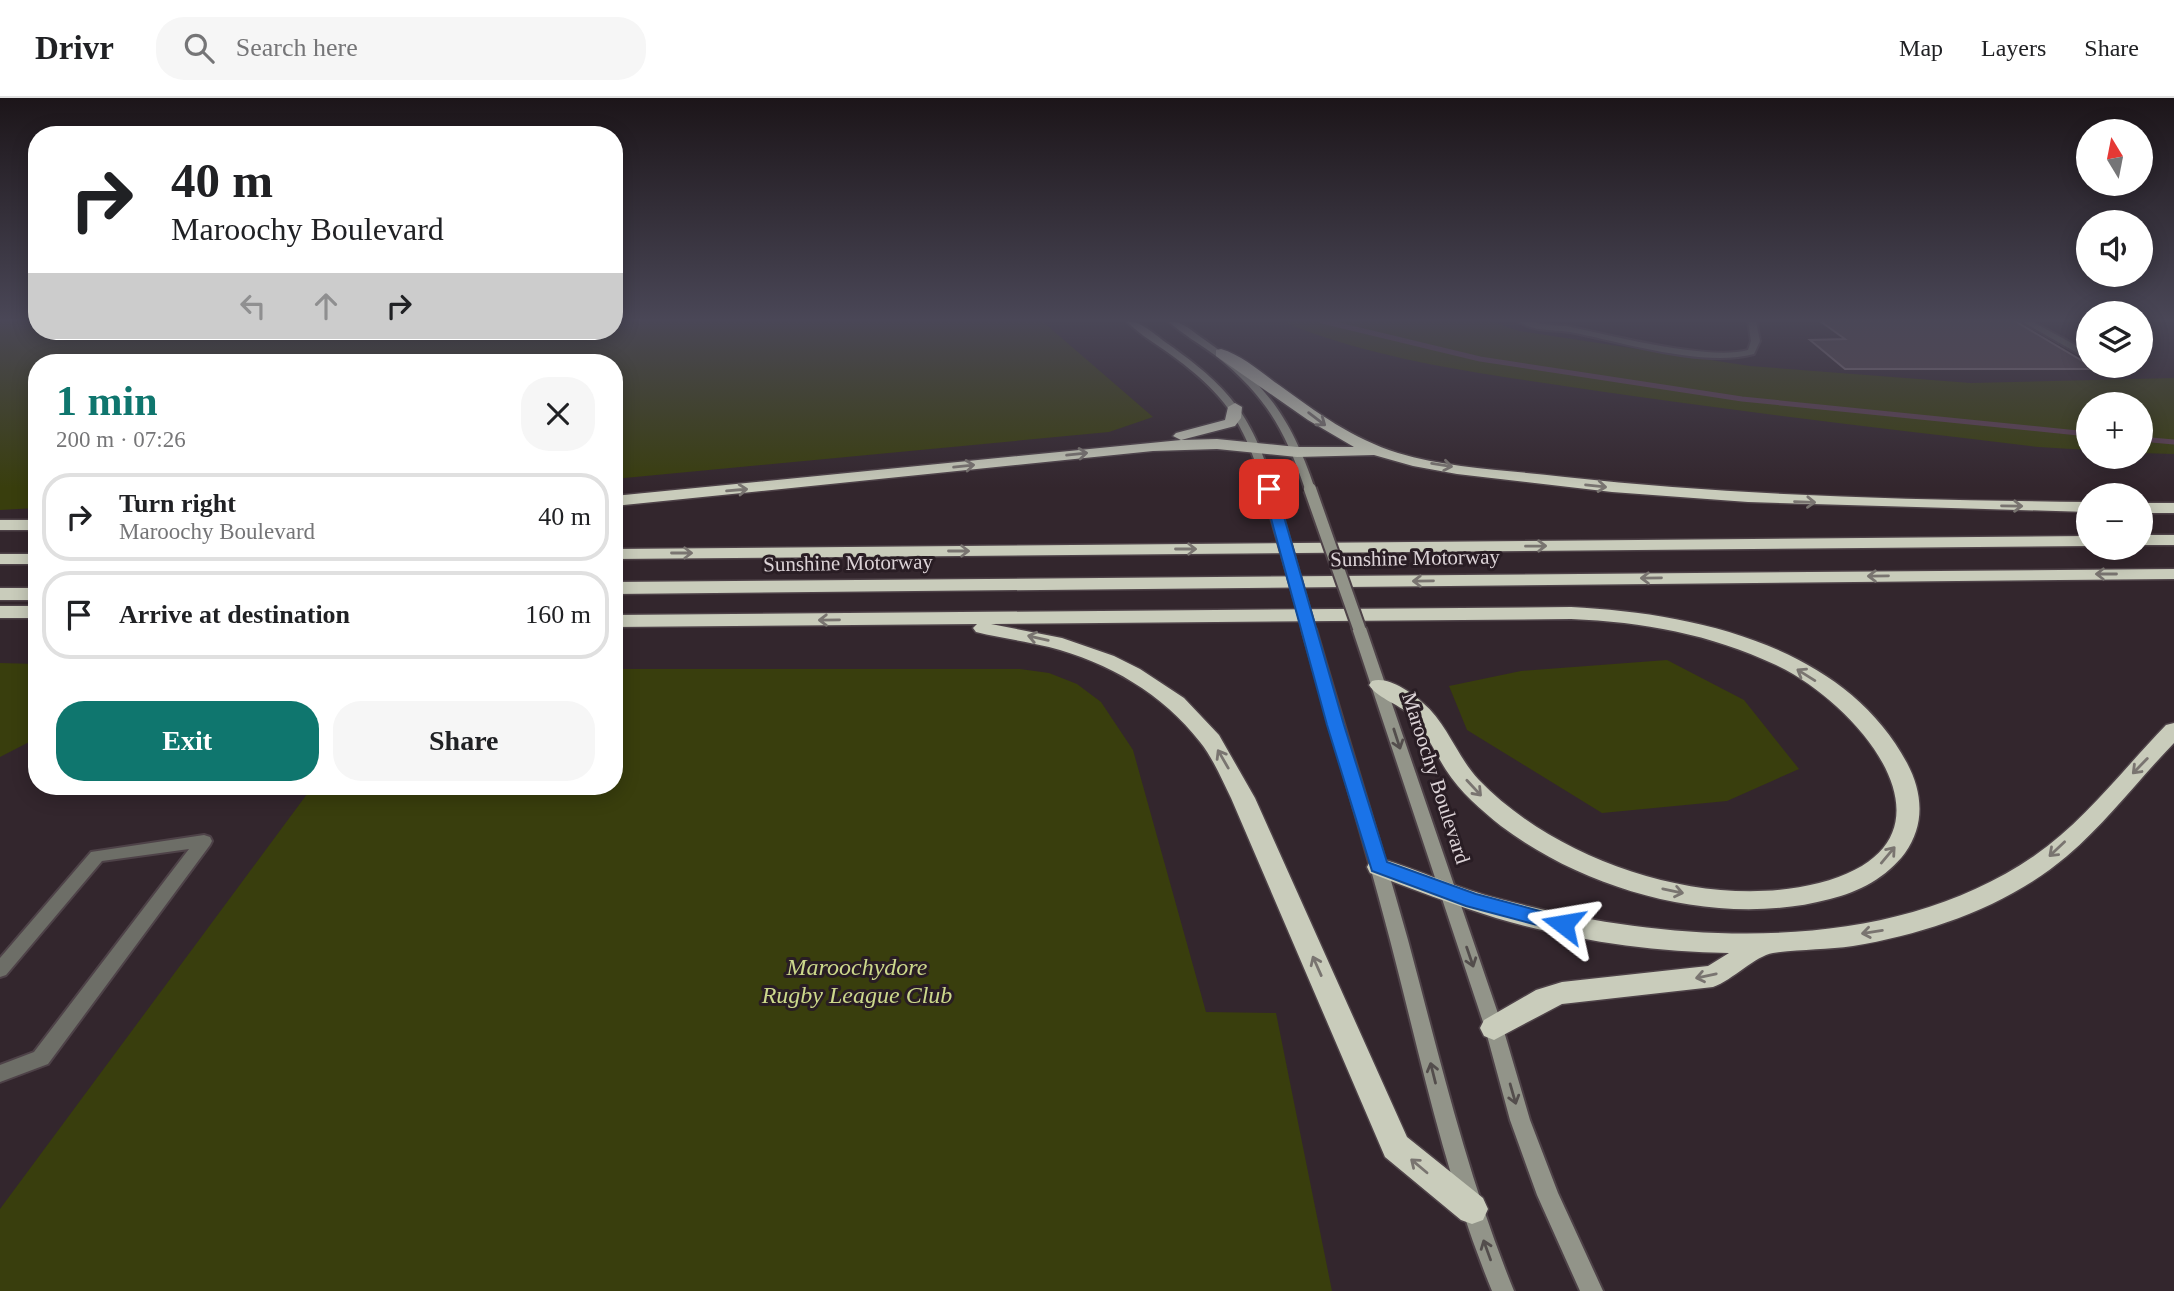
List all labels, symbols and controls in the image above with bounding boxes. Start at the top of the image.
search box [156,17,646,80]
icon: search [180,29,218,67]
text: Drivr [35,30,114,66]
text: Search here [236,33,358,62]
text: Map [1899,35,1943,61]
text: Layers [1981,35,2046,61]
text: Share [2084,35,2139,61]
north arrow [2076,119,2152,196]
map controls [2076,119,2153,560]
text: 40 m [171,153,273,208]
icon: right [56,154,147,245]
button: sound [2076,210,2153,287]
text: Maroochy Boulevard [171,211,444,247]
icon: left [234,287,272,325]
icon: ahead [307,287,345,325]
icon: right [380,287,418,325]
button: layers [2076,301,2153,378]
button: close [521,377,595,451]
text: 1 min [56,378,158,424]
button: + [2076,392,2153,469]
one-way arrow [1308,412,1326,427]
text: 200 m · 07:26 [56,427,186,452]
one-way arrow [1066,447,1088,460]
one-way arrow [952,459,975,472]
pin [1239,459,1299,519]
one-way arrow [1430,459,1453,472]
icon: arrive [1250,470,1288,508]
one-way arrow [1584,479,1607,492]
one-way arrow [726,483,748,496]
button: − [2076,483,2153,560]
text: Turn right [119,489,236,518]
one-way arrow [1793,495,1816,508]
icon: right [60,498,98,536]
one-way arrow [2000,500,2023,513]
text: 40 m [538,502,591,531]
text: Maroochy Boulevard [119,519,315,544]
one-way arrow [1525,539,1548,553]
one-way arrow [1175,542,1198,556]
one-way arrow [947,544,970,558]
street label: Sunshine Motorway [1330,545,1501,571]
one-way arrow [671,547,694,560]
street label: Sunshine Motorway [763,550,934,576]
one-way arrow [2095,567,2118,581]
one-way arrow [1867,569,1890,583]
one-way arrow [1640,572,1663,585]
one-way arrow [1412,574,1435,588]
icon: arrive [60,596,98,634]
text: Arrive at destination [119,600,350,629]
text: 160 m [525,600,591,629]
one-way arrow [818,613,841,627]
one-way arrow [1027,631,1050,644]
one-way arrow [1797,667,1817,681]
street label: Maroochy Boulevard [1397,689,1475,867]
button: Exit [56,701,319,781]
button: Share [333,701,595,781]
one-way arrow [1392,727,1404,749]
one-way arrow [1216,749,1230,769]
one-way arrow [2131,757,2148,774]
one-way arrow [1465,779,1482,796]
one-way arrow [2049,841,2066,858]
one-way arrow [1880,847,1896,865]
one-way arrow [1661,884,1684,898]
position arrow [1526,887,1600,961]
one-way arrow [1861,926,1884,939]
one-way arrow [1465,945,1477,967]
park label: Maroochydore Rugby League Club [761,954,952,1008]
one-way arrow [1309,956,1322,977]
one-way arrow [1695,969,1718,983]
one-way arrow [1426,1062,1439,1085]
one-way arrow [1507,1082,1520,1105]
one-way arrow [1411,1158,1429,1174]
one-way arrow [1480,1240,1492,1262]

